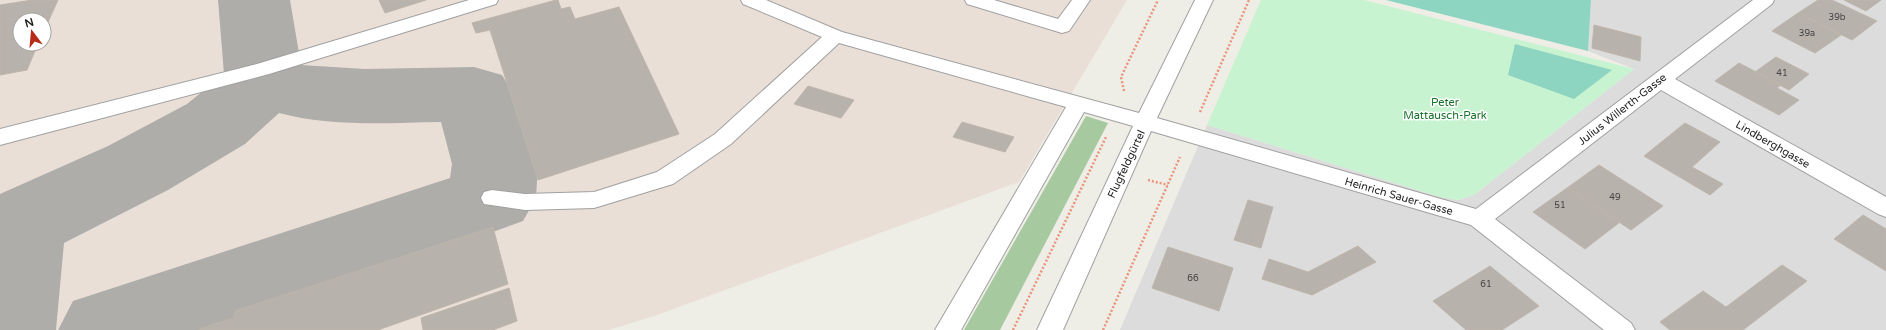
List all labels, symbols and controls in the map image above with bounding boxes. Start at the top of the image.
north arrow [12,12,52,52]
house number: 39b [1829,12,1846,23]
text: N [23,15,35,30]
house number: 39a [1799,28,1815,39]
house number: 41 [1776,68,1788,79]
street label: Julius Willerth-Gasse [1576,71,1669,148]
park label: Peter Mattausch-Park [1403,96,1487,122]
street label: Lindberghgasse [1733,118,1812,171]
street label: Flugfeldgürtel [1105,128,1148,200]
street label: Heinrich Sauer-Gasse [1343,175,1454,218]
house number: 49 [1609,192,1621,203]
house number: 51 [1554,200,1566,211]
house number: 66 [1187,273,1199,284]
house number: 61 [1480,279,1492,290]

